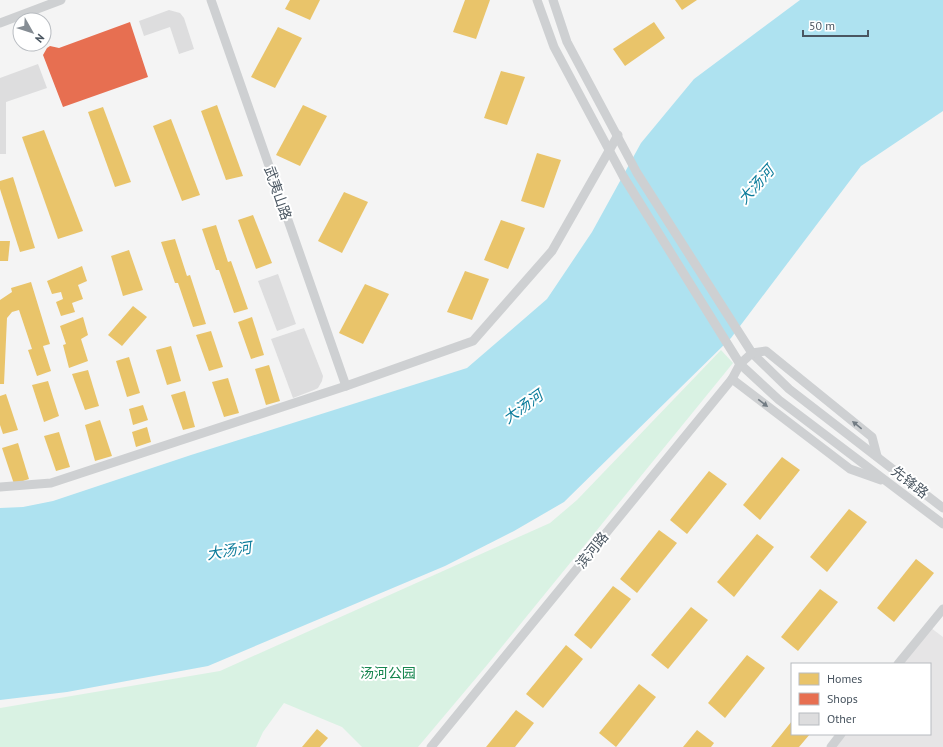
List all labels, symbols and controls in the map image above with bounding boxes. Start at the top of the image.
north arrow [12,12,52,52]
scale bar [803,12,868,38]
text: 50 m [809,18,835,33]
text: N [32,31,47,46]
water label: 大汤河 [734,159,780,208]
street label: 武夷山路 [260,164,296,222]
water label: 大汤河 [499,384,549,428]
one-way arrow [757,398,768,407]
one-way arrow [852,421,863,429]
street label: 先锋路 [888,462,932,502]
street label: 滨河路 [572,528,612,572]
water label: 大汤河 [205,537,256,563]
legend [791,663,931,735]
park label: 汤河公园 [360,664,416,682]
text: Homes [827,671,862,686]
text: Shops [827,691,858,706]
text: Other [827,711,856,726]

